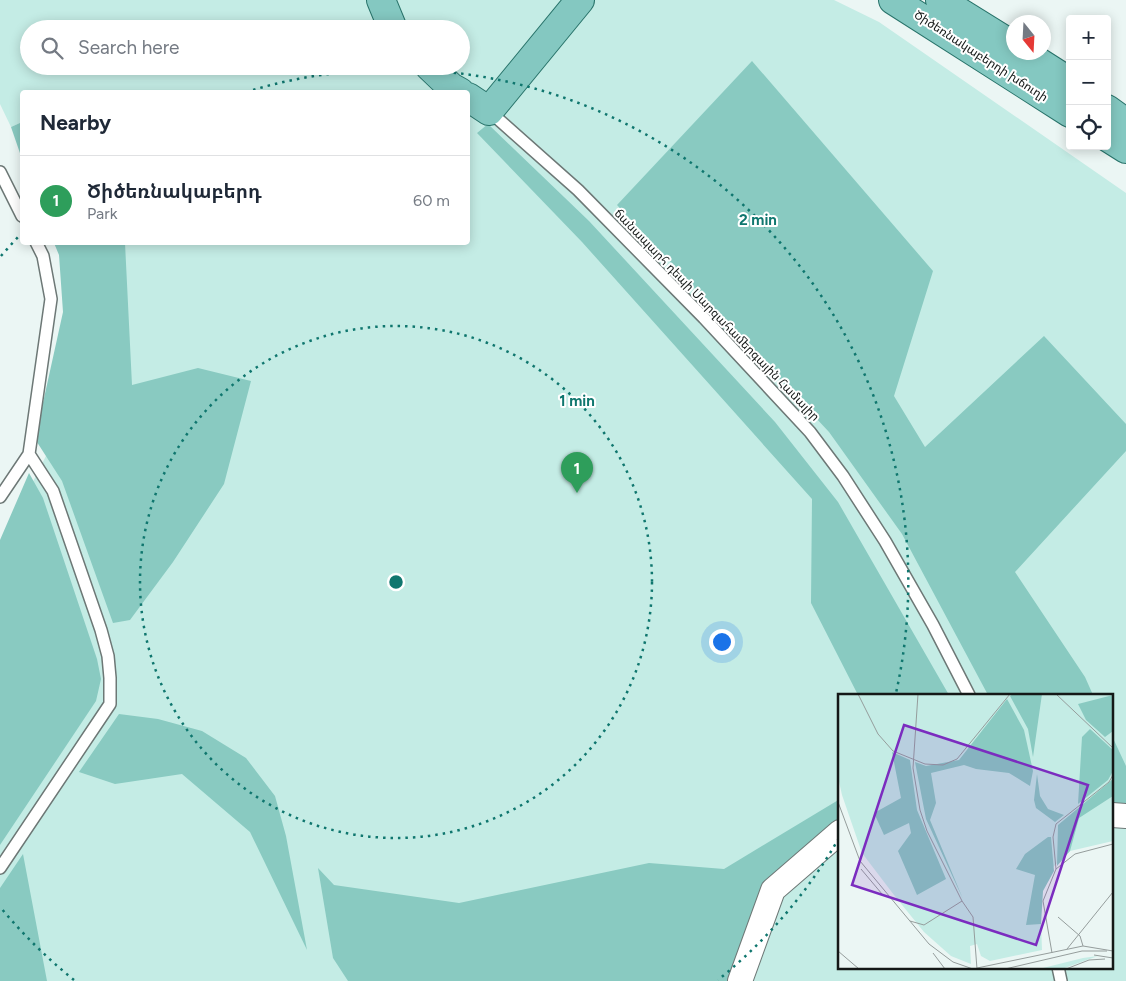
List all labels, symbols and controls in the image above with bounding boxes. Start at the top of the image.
street label: Ծիծեռնակաբերդի խճուղի [912,7,1050,105]
north arrow [1006,15,1051,60]
map controls [1066,15,1111,150]
button: + [1066,15,1111,60]
search box [20,20,470,75]
icon: search [38,34,66,62]
text: Search here [78,36,180,59]
button: − [1066,60,1111,105]
button: locate [1066,105,1111,150]
text: Nearby [40,110,111,135]
text: Ծիծեռնակաբերդ [87,180,262,203]
text: 1 [53,191,59,210]
text: 60 m [413,191,450,210]
text: Park [87,204,117,223]
street label: ճանապարհ դեպի Մարզահամերգային Համալիր [612,206,822,424]
text: 2 min [739,211,777,229]
text: 1 min [559,392,595,410]
pin: 1 [561,452,593,493]
centre of rings [387,573,405,591]
your location [709,629,735,655]
inset map [838,694,1114,968]

